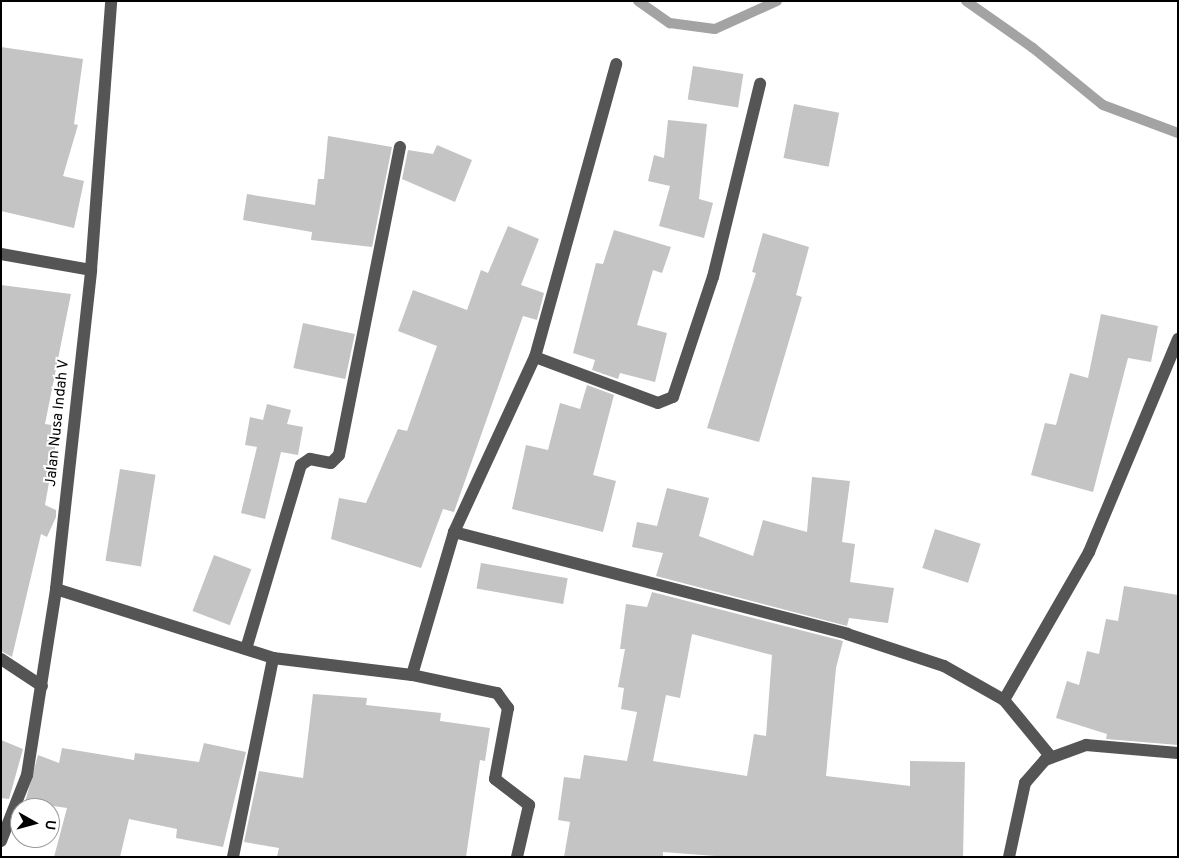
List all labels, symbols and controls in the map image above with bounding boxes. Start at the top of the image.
street label: Jalan Nusa Indah V [42,358,74,488]
north arrow [10,798,60,848]
text: U [40,819,58,831]

